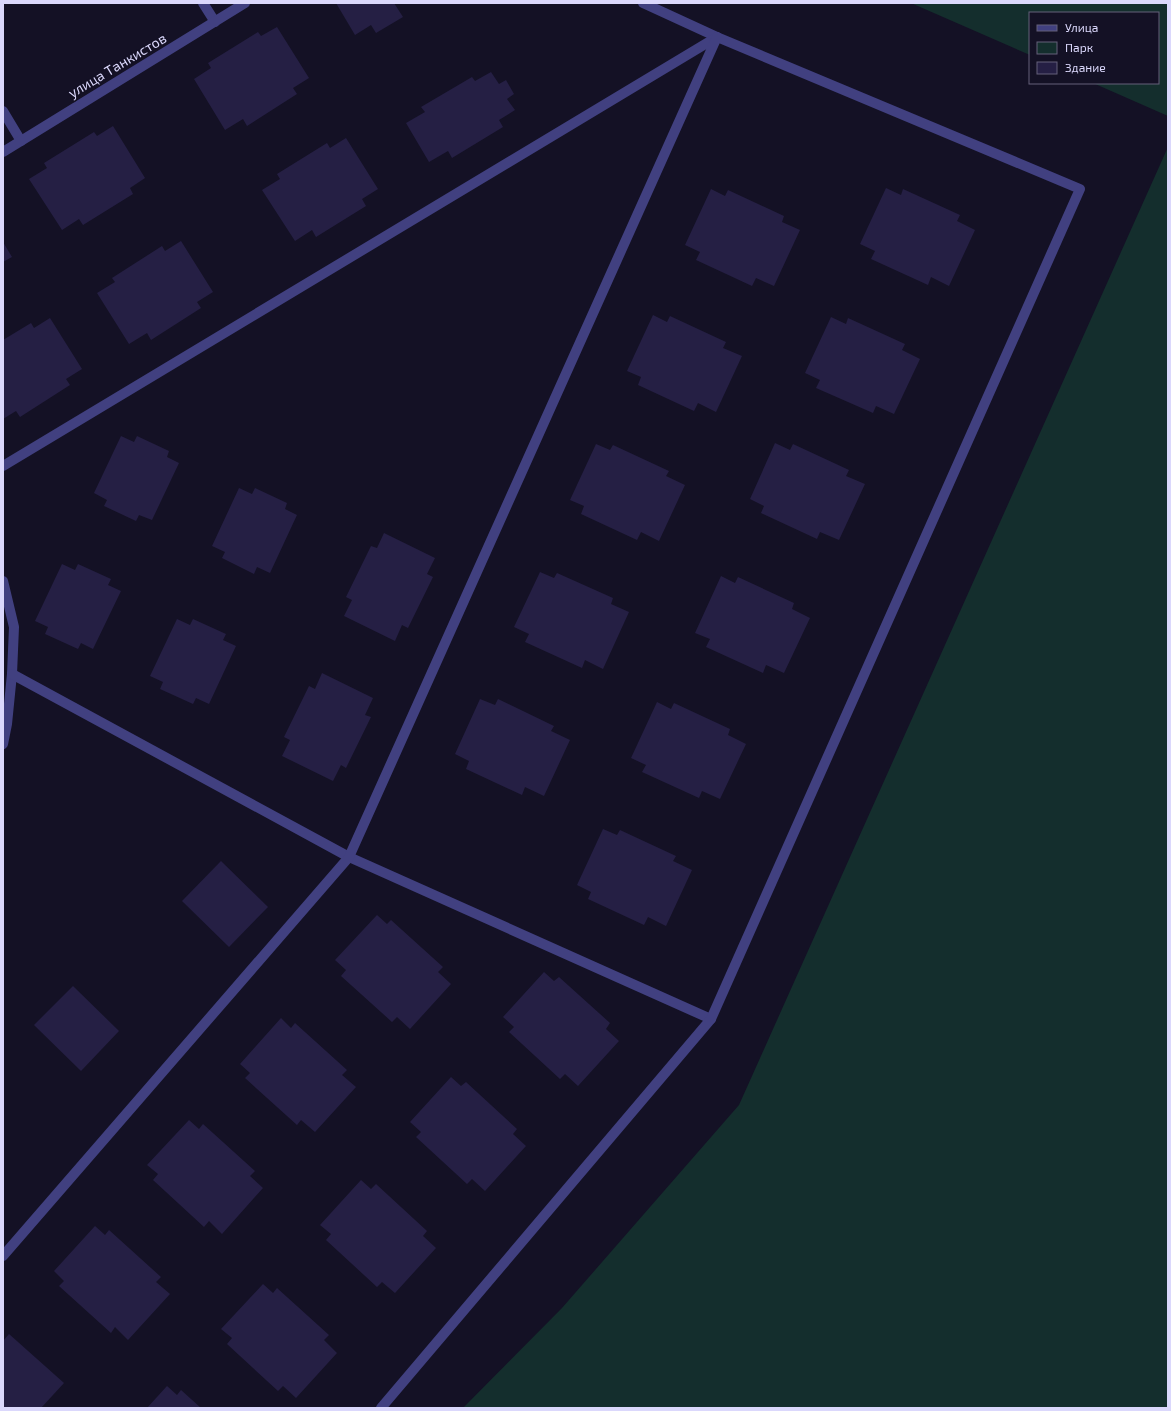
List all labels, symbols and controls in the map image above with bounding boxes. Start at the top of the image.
legend [1029,12,1159,84]
text: Улица [1065,20,1098,34]
street label: улица Танкистов [65,29,169,101]
text: Парк [1065,40,1094,54]
text: Здание [1065,60,1106,74]

